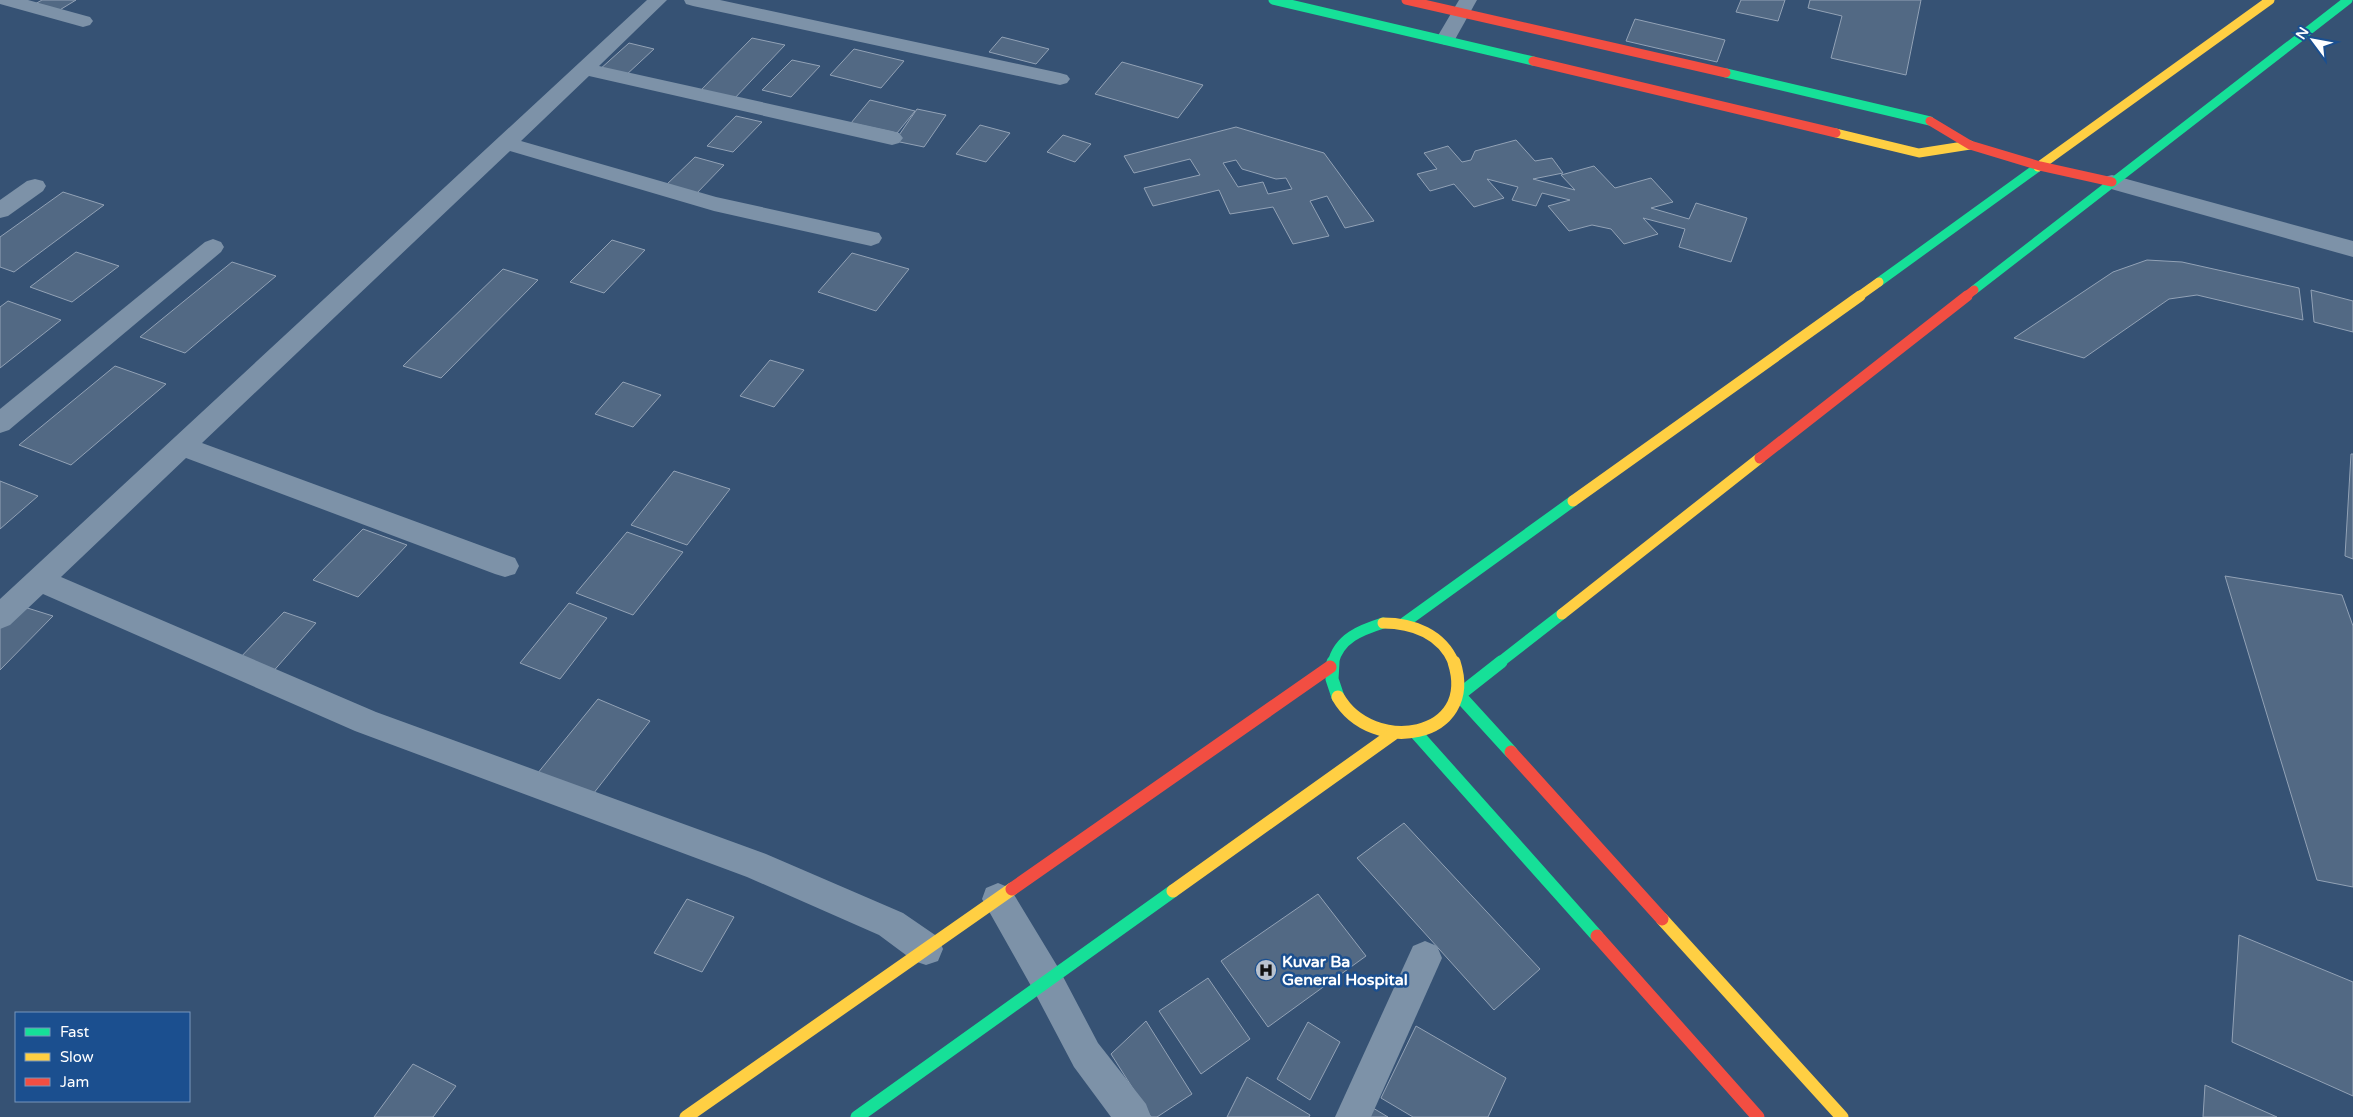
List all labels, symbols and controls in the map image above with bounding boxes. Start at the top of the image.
north arrow [2288,15,2338,65]
text: N [2292,24,2313,43]
place label: Kuvar Ba General Hospital [1282,952,1408,990]
hospital icon: Kuvar Ba General Hospital [1254,958,1278,982]
legend [15,1012,190,1102]
text: Fast [60,1023,90,1041]
text: Slow [60,1048,94,1066]
text: Jam [60,1073,89,1091]

